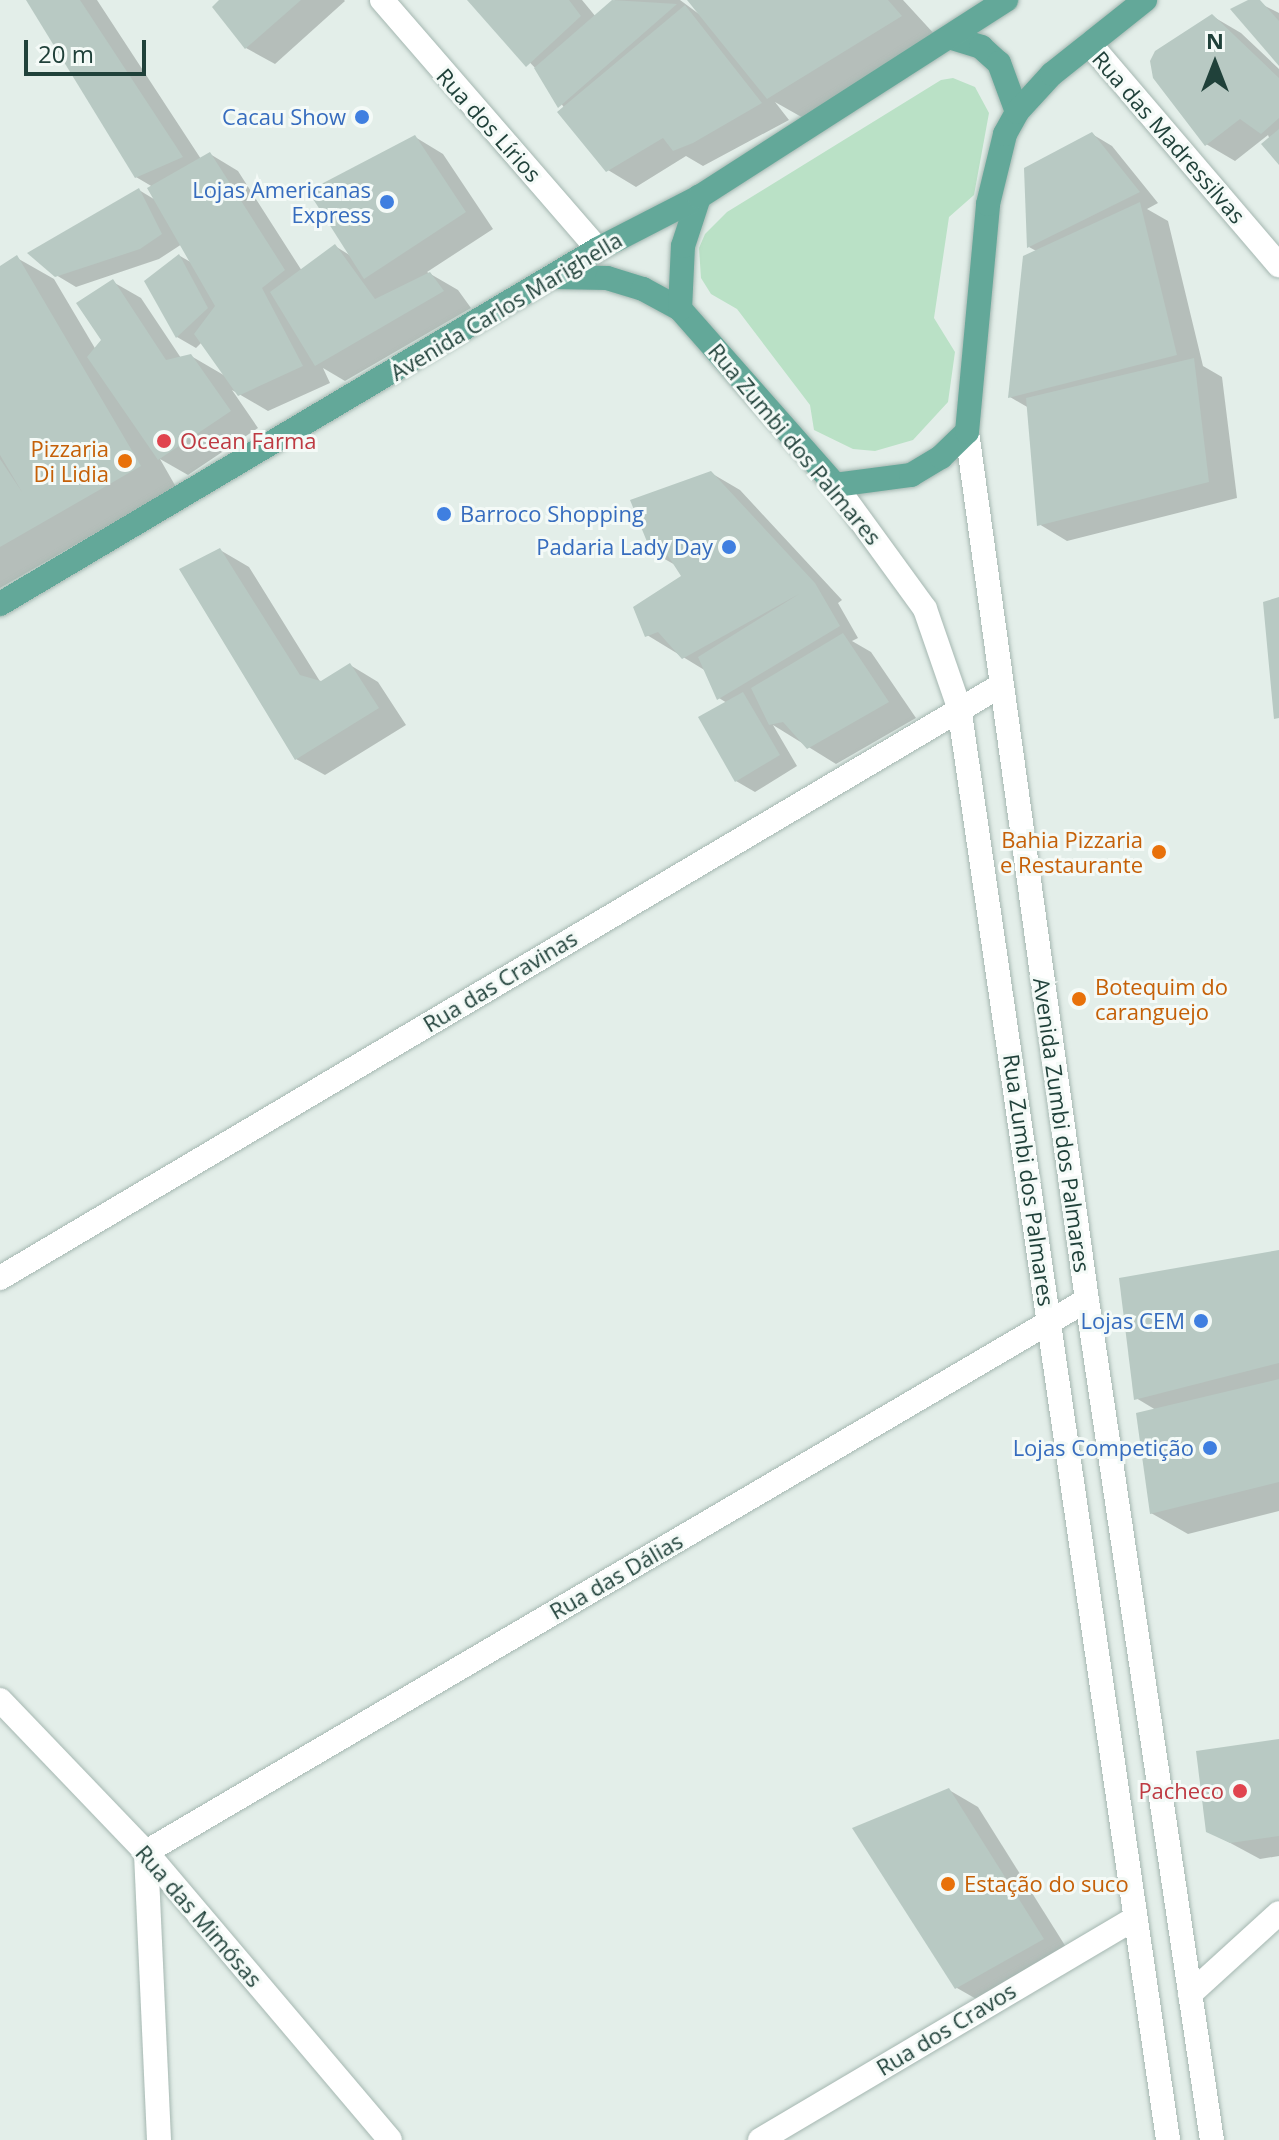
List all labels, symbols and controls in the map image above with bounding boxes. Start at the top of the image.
scale bar [28,24,150,74]
north arrow [1175,24,1255,104]
text: N [1206,25,1224,55]
text: 20 m [38,37,94,70]
street label: Rua das Madressilvas [1087,46,1251,228]
street label: Rua dos Lírios [431,63,547,187]
place label: Cacau Show [222,104,346,130]
marker: Cacau Show [353,108,371,126]
place label: Lojas Americanas Express [192,176,371,228]
marker: Lojas Americanas Express [378,193,396,211]
street label: Avenida Carlos Marighella [385,226,627,386]
street label: Rua Zumbi dos Palmares [703,338,887,550]
place label: Ocean Farma [180,428,317,454]
marker: Ocean Farma [155,432,173,450]
place label: Pizzaria Di Lidia [31,435,109,486]
marker: Pizzaria Di Lidia [116,452,134,470]
place label: Barroco Shopping [460,501,644,527]
marker: Barroco Shopping [435,505,453,523]
place label: Padaria Lady Day [536,534,713,560]
marker: Padaria Lady Day [720,538,738,556]
place label: Bahia Pizzaria e Restaurante [1000,826,1143,878]
marker: Bahia Pizzaria e Restaurante [1150,843,1168,861]
street label: Rua das Cravinas [418,925,582,1037]
place label: Botequim do caranguejo [1095,973,1228,1024]
street label: Avenida Zumbi dos Palmares [1028,976,1096,1274]
marker: Botequim do caranguejo [1070,990,1088,1008]
street label: Rua Zumbi dos Palmares [998,1052,1060,1308]
place label: Lojas CEM [1080,1308,1185,1334]
marker: Lojas CEM [1192,1312,1210,1330]
place label: Lojas Competição [1013,1435,1194,1461]
marker: Lojas Competição [1201,1439,1219,1457]
street label: Rua das Dálias [545,1527,687,1625]
place label: Pacheco [1138,1778,1224,1804]
marker: Pacheco [1231,1782,1249,1800]
street label: Rua das Mimósas [130,1840,268,1992]
place label: Estação do suco [964,1871,1129,1897]
marker: Estação do suco [939,1875,957,1893]
street label: Rua dos Cravos [872,1977,1020,2081]

